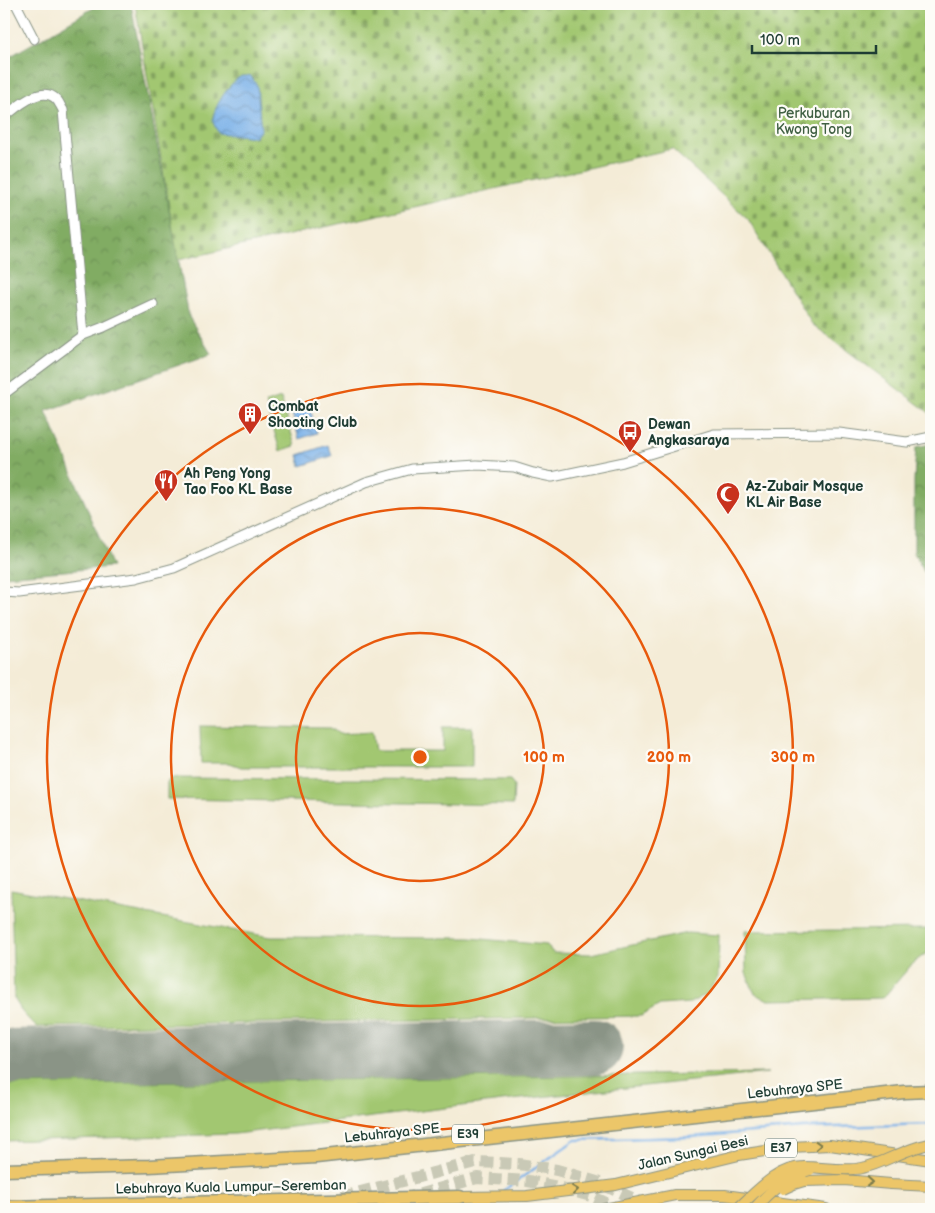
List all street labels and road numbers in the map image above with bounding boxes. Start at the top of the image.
street label: Lebuhraya SPE [746,1076,844,1102]
street label: Lebuhraya SPE [343,1120,441,1146]
road number: E39 [452,1124,484,1144]
street label: Jalan Sungai Besi [636,1132,750,1174]
road number: E37 [765,1138,797,1158]
street label: Lebuhraya Kuala Lumpur–Seremban [115,1176,347,1198]

